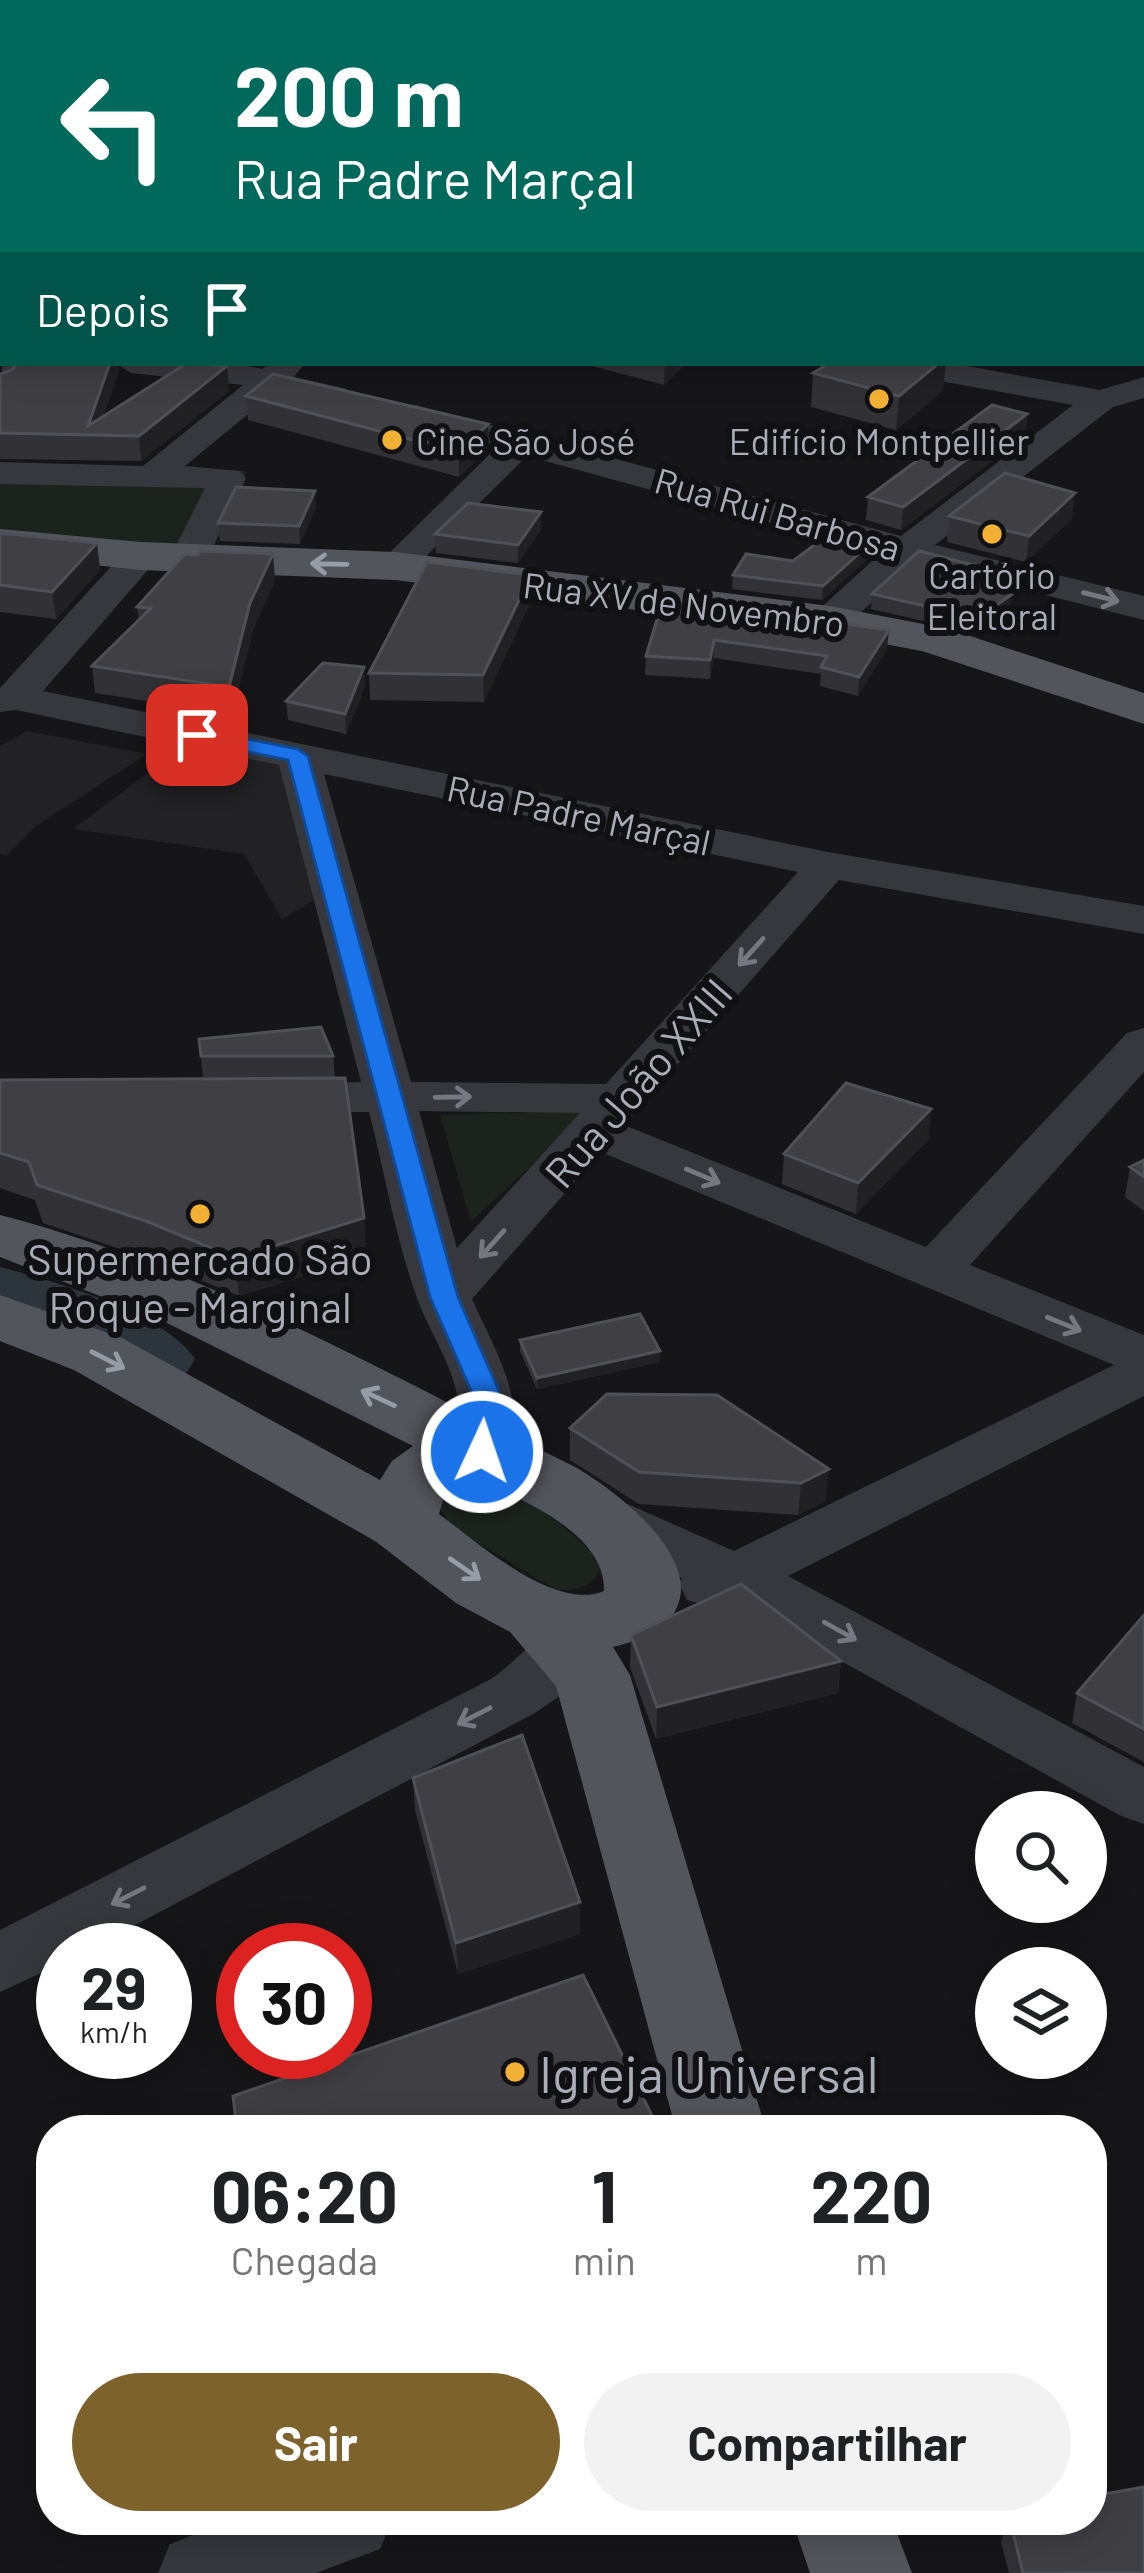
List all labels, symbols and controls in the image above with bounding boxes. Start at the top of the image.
text: 200 m [234,43,464,144]
icon: left [36,48,192,204]
text: Rua Padre Marçal [234,145,636,210]
icon: arrive [194,276,260,342]
text: Depois [36,282,170,336]
marker: Edifício Montpellier [866,386,892,412]
place label: Cine São José [416,419,635,462]
place label: Edifício Montpellier [729,419,1029,462]
marker: Cine São José [379,427,405,453]
street label: Rua Rui Barbosa [650,457,906,569]
marker: Cartório Eleitoral [979,521,1005,547]
one-way arrow [310,553,349,576]
place label: Cartório Eleitoral [927,553,1057,637]
street label: Rua XV de Novembro [521,562,847,644]
one-way arrow [1081,587,1119,609]
pin [146,684,248,786]
icon: arrive [164,702,230,768]
street label: Rua Padre Marçal [443,765,715,863]
one-way arrow [737,937,765,967]
street label: Rua João XXIII [533,968,741,1196]
one-way arrow [433,1086,472,1109]
one-way arrow [684,1167,721,1188]
marker: Supermercado São Roque - Marginal [187,1201,213,1227]
one-way arrow [479,1229,506,1259]
place label: Supermercado São Roque - Marginal [27,1233,373,1332]
one-way arrow [1045,1315,1082,1337]
one-way arrow [90,1350,126,1373]
one-way arrow [361,1386,397,1408]
position arrow [419,1389,545,1515]
one-way arrow [448,1556,482,1581]
one-way arrow [821,1620,856,1643]
one-way arrow [457,1706,493,1729]
map controls [975,1791,1107,2079]
button: search [975,1791,1107,1923]
one-way arrow [111,1886,147,1909]
speed limit sign: 30 [216,1923,372,2079]
button: layers [975,1947,1107,2079]
text: 29 [81,1950,147,2022]
text: km/h [80,2013,148,2049]
place label: Igreja Universal [539,2042,879,2103]
marker: Igreja Universal [502,2059,528,2085]
text: 06:20 [211,2151,398,2237]
text: 1 [592,2151,617,2237]
text: 220 [811,2151,932,2237]
text: Chegada [231,2236,378,2283]
text: min [573,2236,636,2283]
text: m [855,2236,888,2283]
button: Sair [72,2373,560,2511]
button: Compartilhar [584,2373,1071,2511]

